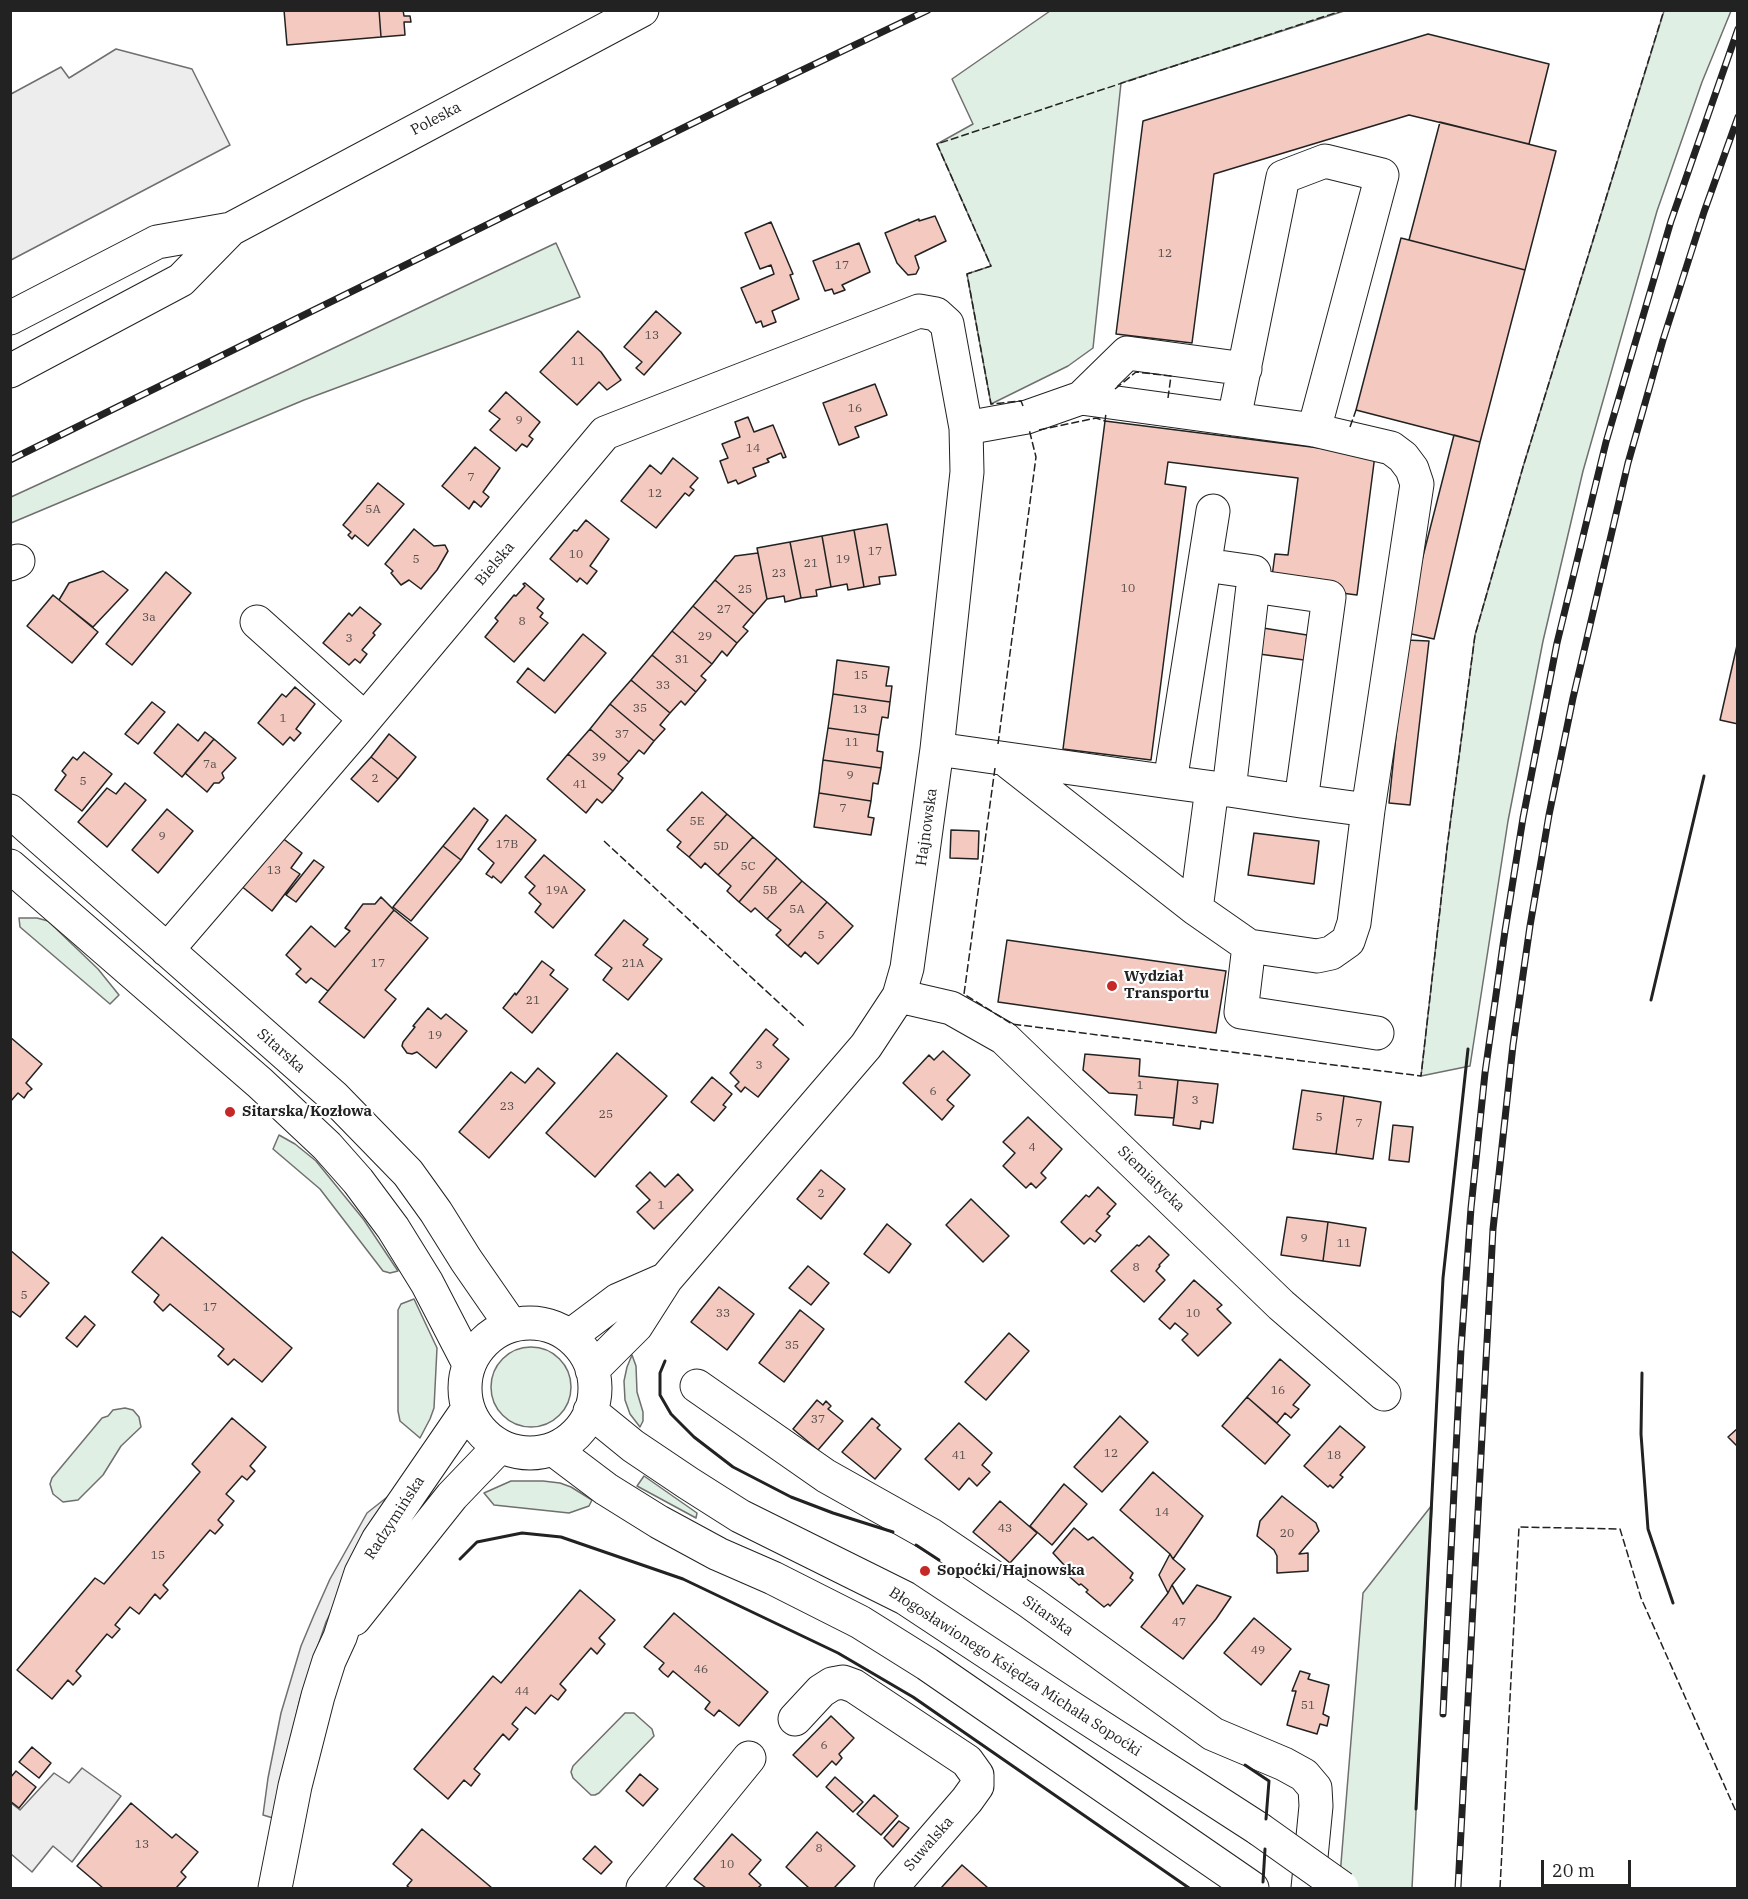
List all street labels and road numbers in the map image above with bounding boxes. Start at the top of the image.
street label: Poleska [408,98,464,140]
street label: Bielska [472,538,518,590]
street label: Hajnowska [913,787,941,867]
street label: Sitarska [253,1025,309,1077]
street label: Siemiatycka [1114,1142,1188,1216]
street label: Radzymińska [361,1473,429,1563]
street label: Błogosławionego Księdza Michała Sopoćki [885,1584,1145,1760]
street label: Sitarska [1019,1592,1077,1640]
street label: Suwalska [900,1813,958,1875]

